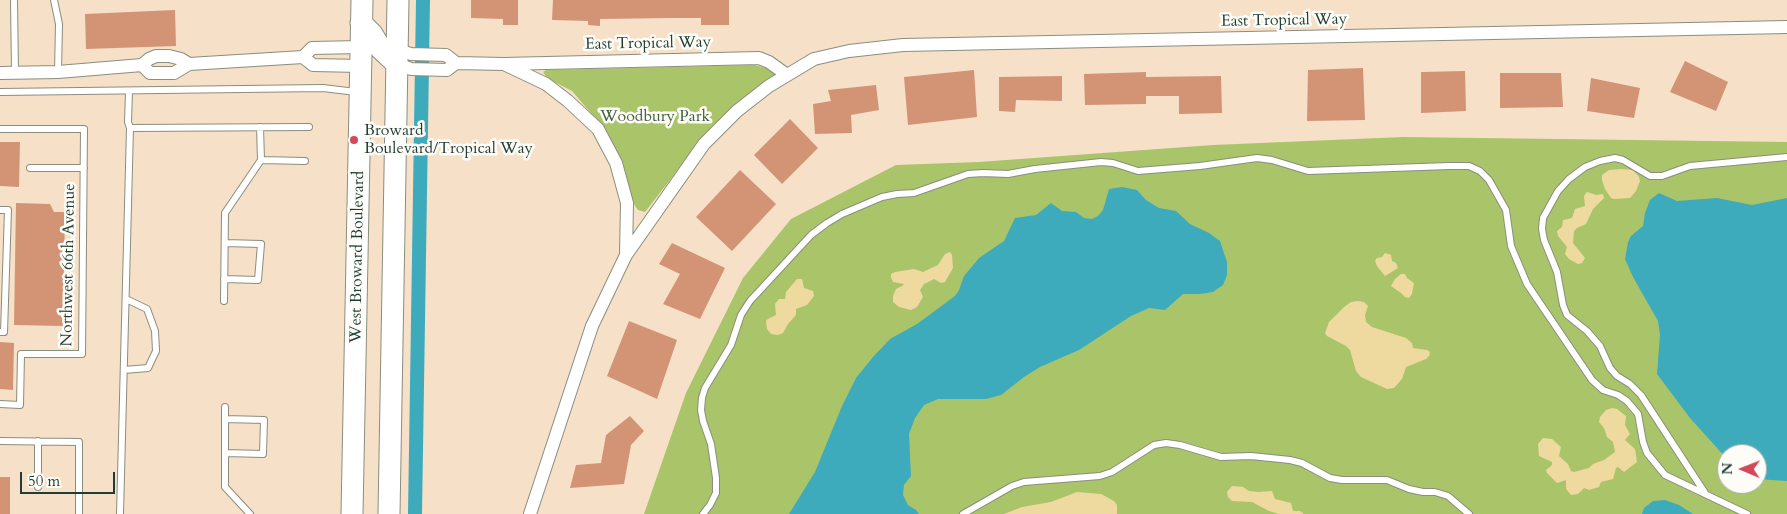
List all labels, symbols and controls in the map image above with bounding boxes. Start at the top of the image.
street label: East Tropical Way [1221,10,1347,32]
street label: East Tropical Way [585,33,711,55]
park label: Woodbury Park [600,107,710,127]
place label: Broward Boulevard/Tropical Way [364,121,533,159]
marker: Broward Boulevard/Tropical Way [348,134,360,146]
street label: West Broward Boulevard [347,171,369,343]
street label: Northwest 66th Avenue [58,183,80,347]
north arrow [1717,444,1767,494]
scale bar [22,462,118,494]
text: N [1718,463,1737,475]
text: 50 m [28,471,60,491]

